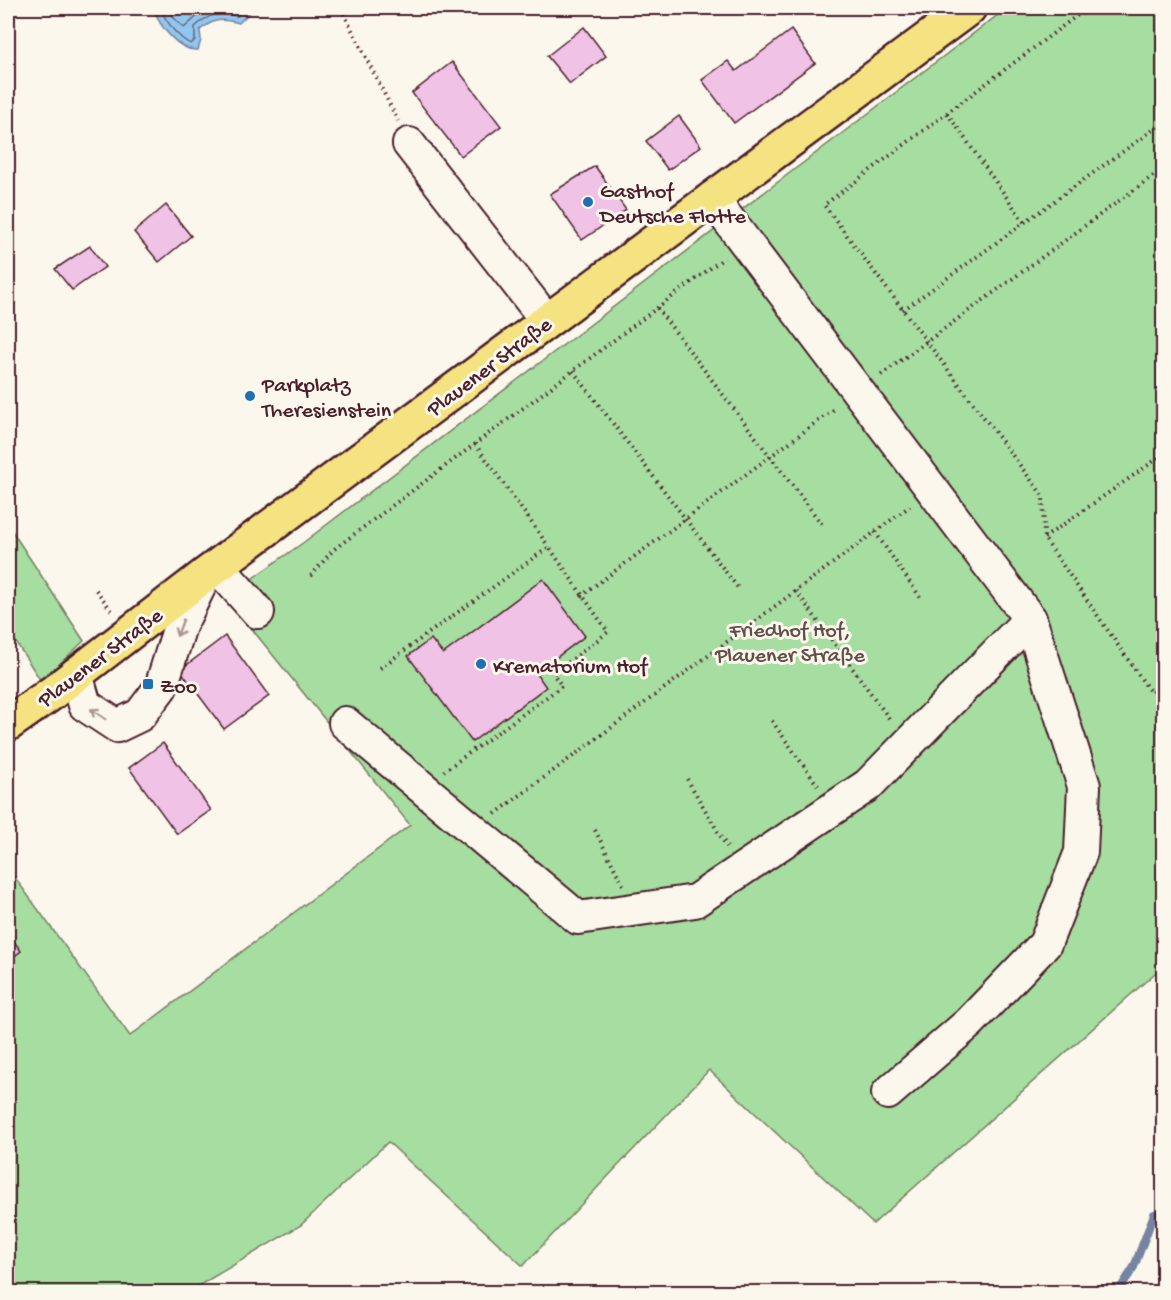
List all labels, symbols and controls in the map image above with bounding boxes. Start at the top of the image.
place label: Gasthof Deutsche Flotte [598,180,746,231]
marker: Gasthof Deutsche Flotte [581,195,595,209]
street label: Plauener Straße [422,312,558,424]
place label: Parkplatz Theresienstein [260,374,392,425]
marker: Parkplatz Theresienstein [243,389,257,403]
street label: Plauener Straße [33,603,169,715]
one-way arrow [174,618,185,636]
park label: Friedhof Hof, Plauener Straße [714,619,865,670]
place label: Krematorium Hof [493,655,649,681]
marker: Krematorium Hof [474,657,488,671]
place label: Zoo [160,675,197,701]
marker: Zoo [141,677,155,691]
one-way arrow [90,708,107,720]

